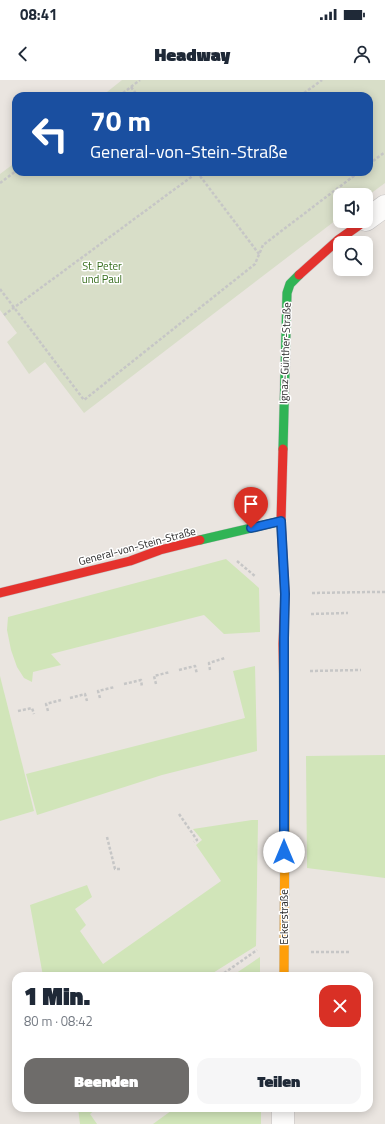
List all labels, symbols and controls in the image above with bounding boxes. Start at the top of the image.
text: 08:41 [20,3,57,26]
text: Headway [155,41,230,68]
icon: back [12,43,34,65]
icon: person [351,43,373,65]
text: 70 m [90,99,151,142]
icon: left [24,108,76,160]
text: General-von-Stein-Straße [90,138,288,165]
map controls [333,188,373,276]
button: sound [333,188,373,228]
button: search [333,236,373,276]
park label: St. Peter und Paul [82,258,122,287]
street label: Ignaz-Günther-Straße [275,301,295,404]
pin [234,487,268,528]
icon: arrive [240,493,262,515]
street label: General-von-Stein-Straße [77,523,198,569]
position arrow [263,831,305,873]
street label: Eckerstraße [276,889,292,945]
text: 1 Min. [24,978,90,1014]
button: close [319,985,361,1027]
text: 80 m · 08:42 [24,1011,93,1031]
button: Beenden [24,1058,189,1104]
button: Teilen [197,1058,361,1104]

